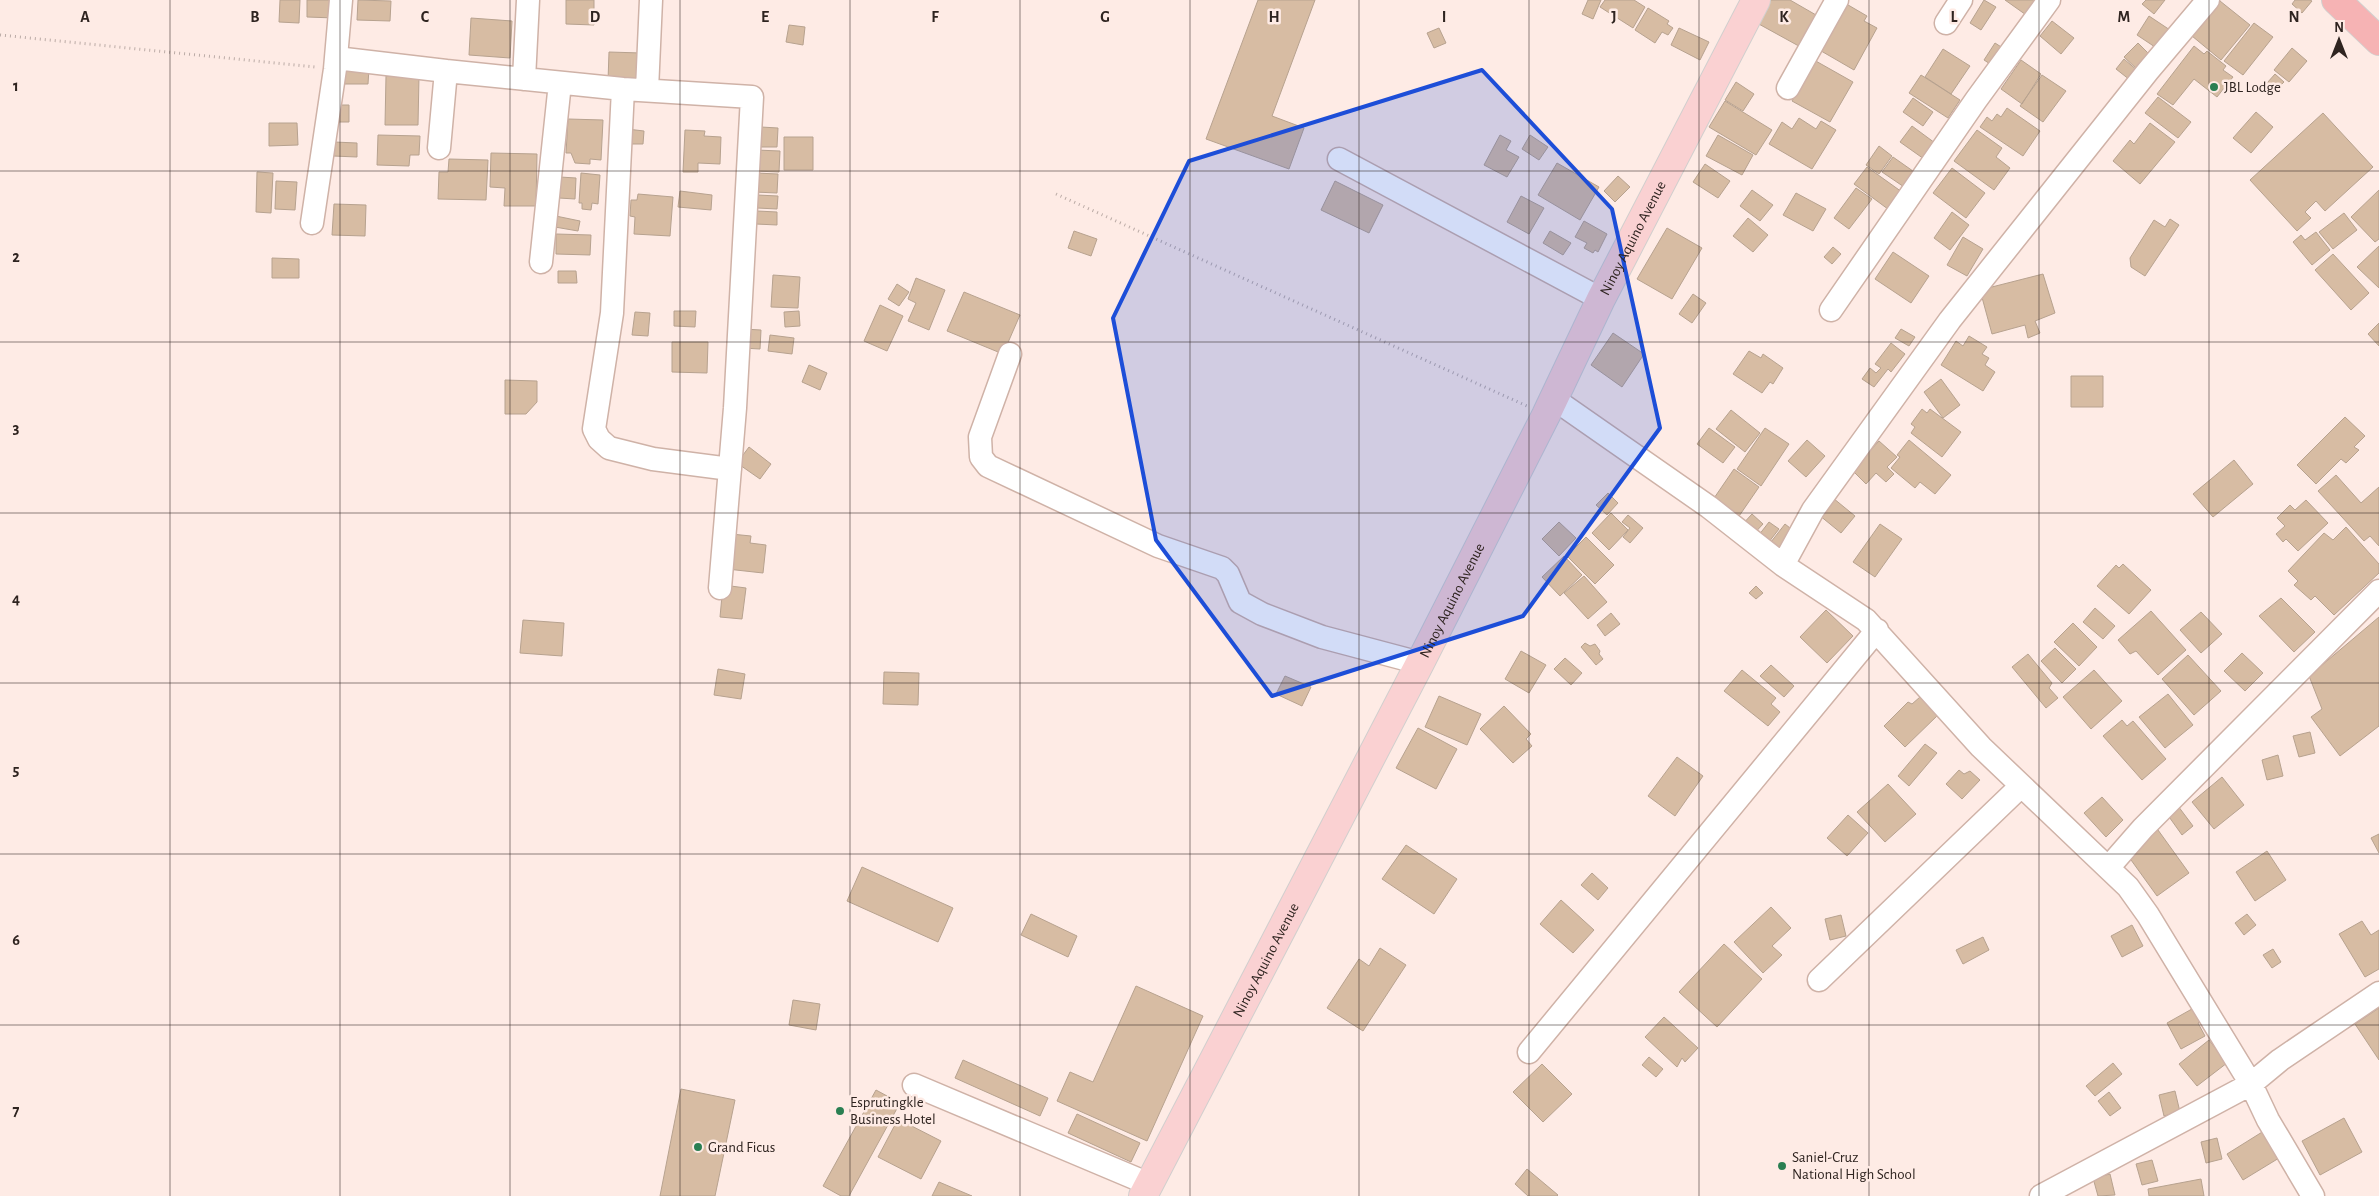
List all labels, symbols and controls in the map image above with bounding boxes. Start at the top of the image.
text: A [80,9,90,25]
text: B [250,9,260,25]
text: C [421,9,430,25]
text: D [590,9,601,25]
text: E [761,9,769,25]
text: F [931,9,939,25]
text: G [1100,9,1110,25]
text: H [1268,9,1280,25]
text: I [1442,9,1446,25]
text: J [1611,9,1617,25]
text: K [1779,9,1789,25]
text: L [1951,9,1958,25]
text: M [2118,9,2130,25]
text: N [2288,9,2300,25]
north arrow [2314,15,2364,65]
text: N [2334,21,2344,35]
text: 1 [13,78,19,94]
place label: JBL Lodge [2224,80,2281,95]
marker: JBL Lodge [2208,81,2220,93]
street label: Ninoy Aquino Avenue [1597,179,1669,298]
text: 2 [12,249,20,265]
text: 3 [13,420,20,436]
street label: Ninoy Aquino Avenue [1417,541,1488,660]
text: 4 [12,591,20,607]
text: 5 [13,762,20,778]
street label: Ninoy Aquino Avenue [1230,901,1302,1020]
text: 6 [12,932,20,948]
place label: Esprutingkle Business Hotel [850,1095,936,1127]
text: 7 [13,1103,20,1119]
marker: Esprutingkle Business Hotel [834,1105,846,1117]
place label: Grand Ficus [708,1140,775,1155]
marker: Grand Ficus [692,1141,704,1153]
place label: Saniel-Cruz National High School [1792,1150,1916,1182]
marker: Saniel-Cruz National High School [1776,1160,1788,1172]

